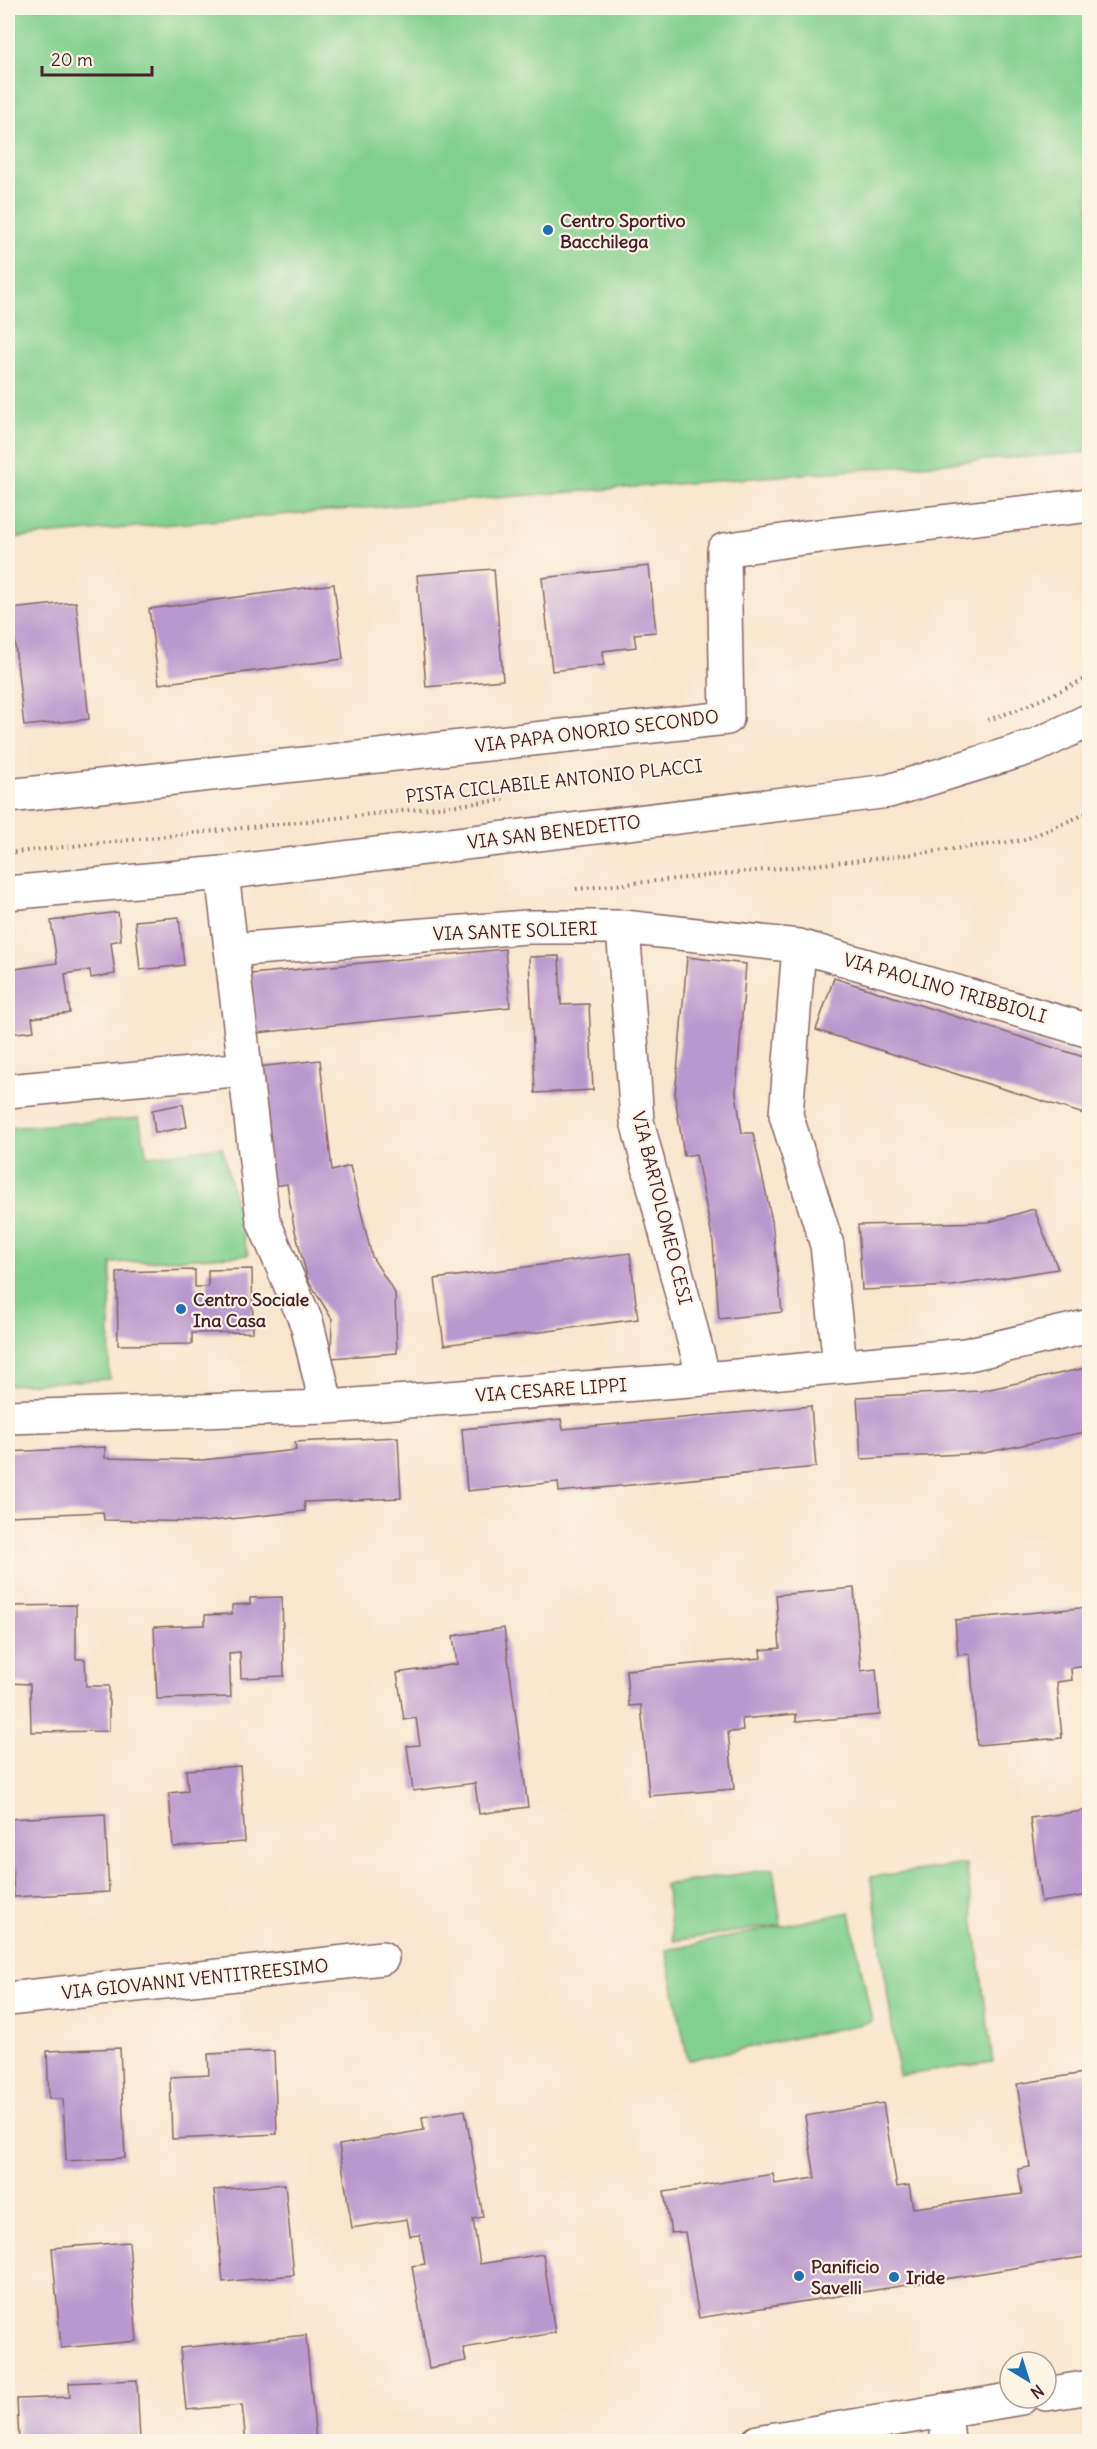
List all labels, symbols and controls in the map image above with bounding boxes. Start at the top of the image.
scale bar [42,39,152,77]
text: 20 m [51,48,93,71]
place label: Centro Sportivo Bacchilega [560,209,686,253]
marker: Centro Sportivo Bacchilega [541,223,555,237]
street label: VIA PAPA ONORIO SECONDO [474,705,720,757]
street label: PISTA CICLABILE ANTONIO PLACCI [405,754,704,808]
street label: VIA SAN BENEDETTO [466,810,642,854]
street label: VIA SANTE SOLIERI [432,917,598,945]
street label: VIA PAOLINO TRIBBIOLI [841,948,1049,1028]
street label: VIA BARTOLOMEO CESI [627,1109,697,1307]
place label: Centro Sociale Ina Casa [193,1288,310,1332]
marker: Centro Sociale Ina Casa [174,1302,188,1316]
street label: VIA CESARE LIPPI [474,1373,628,1407]
street label: VIA GIOVANNI VENTITREESIMO [60,1954,330,2004]
place label: Panificio Savelli [811,2255,879,2299]
place label: Iride [906,2266,946,2289]
marker: Panificio Savelli [792,2269,806,2283]
marker: Iride [887,2270,901,2284]
north arrow [998,2350,1058,2410]
text: N [1027,2381,1048,2403]

